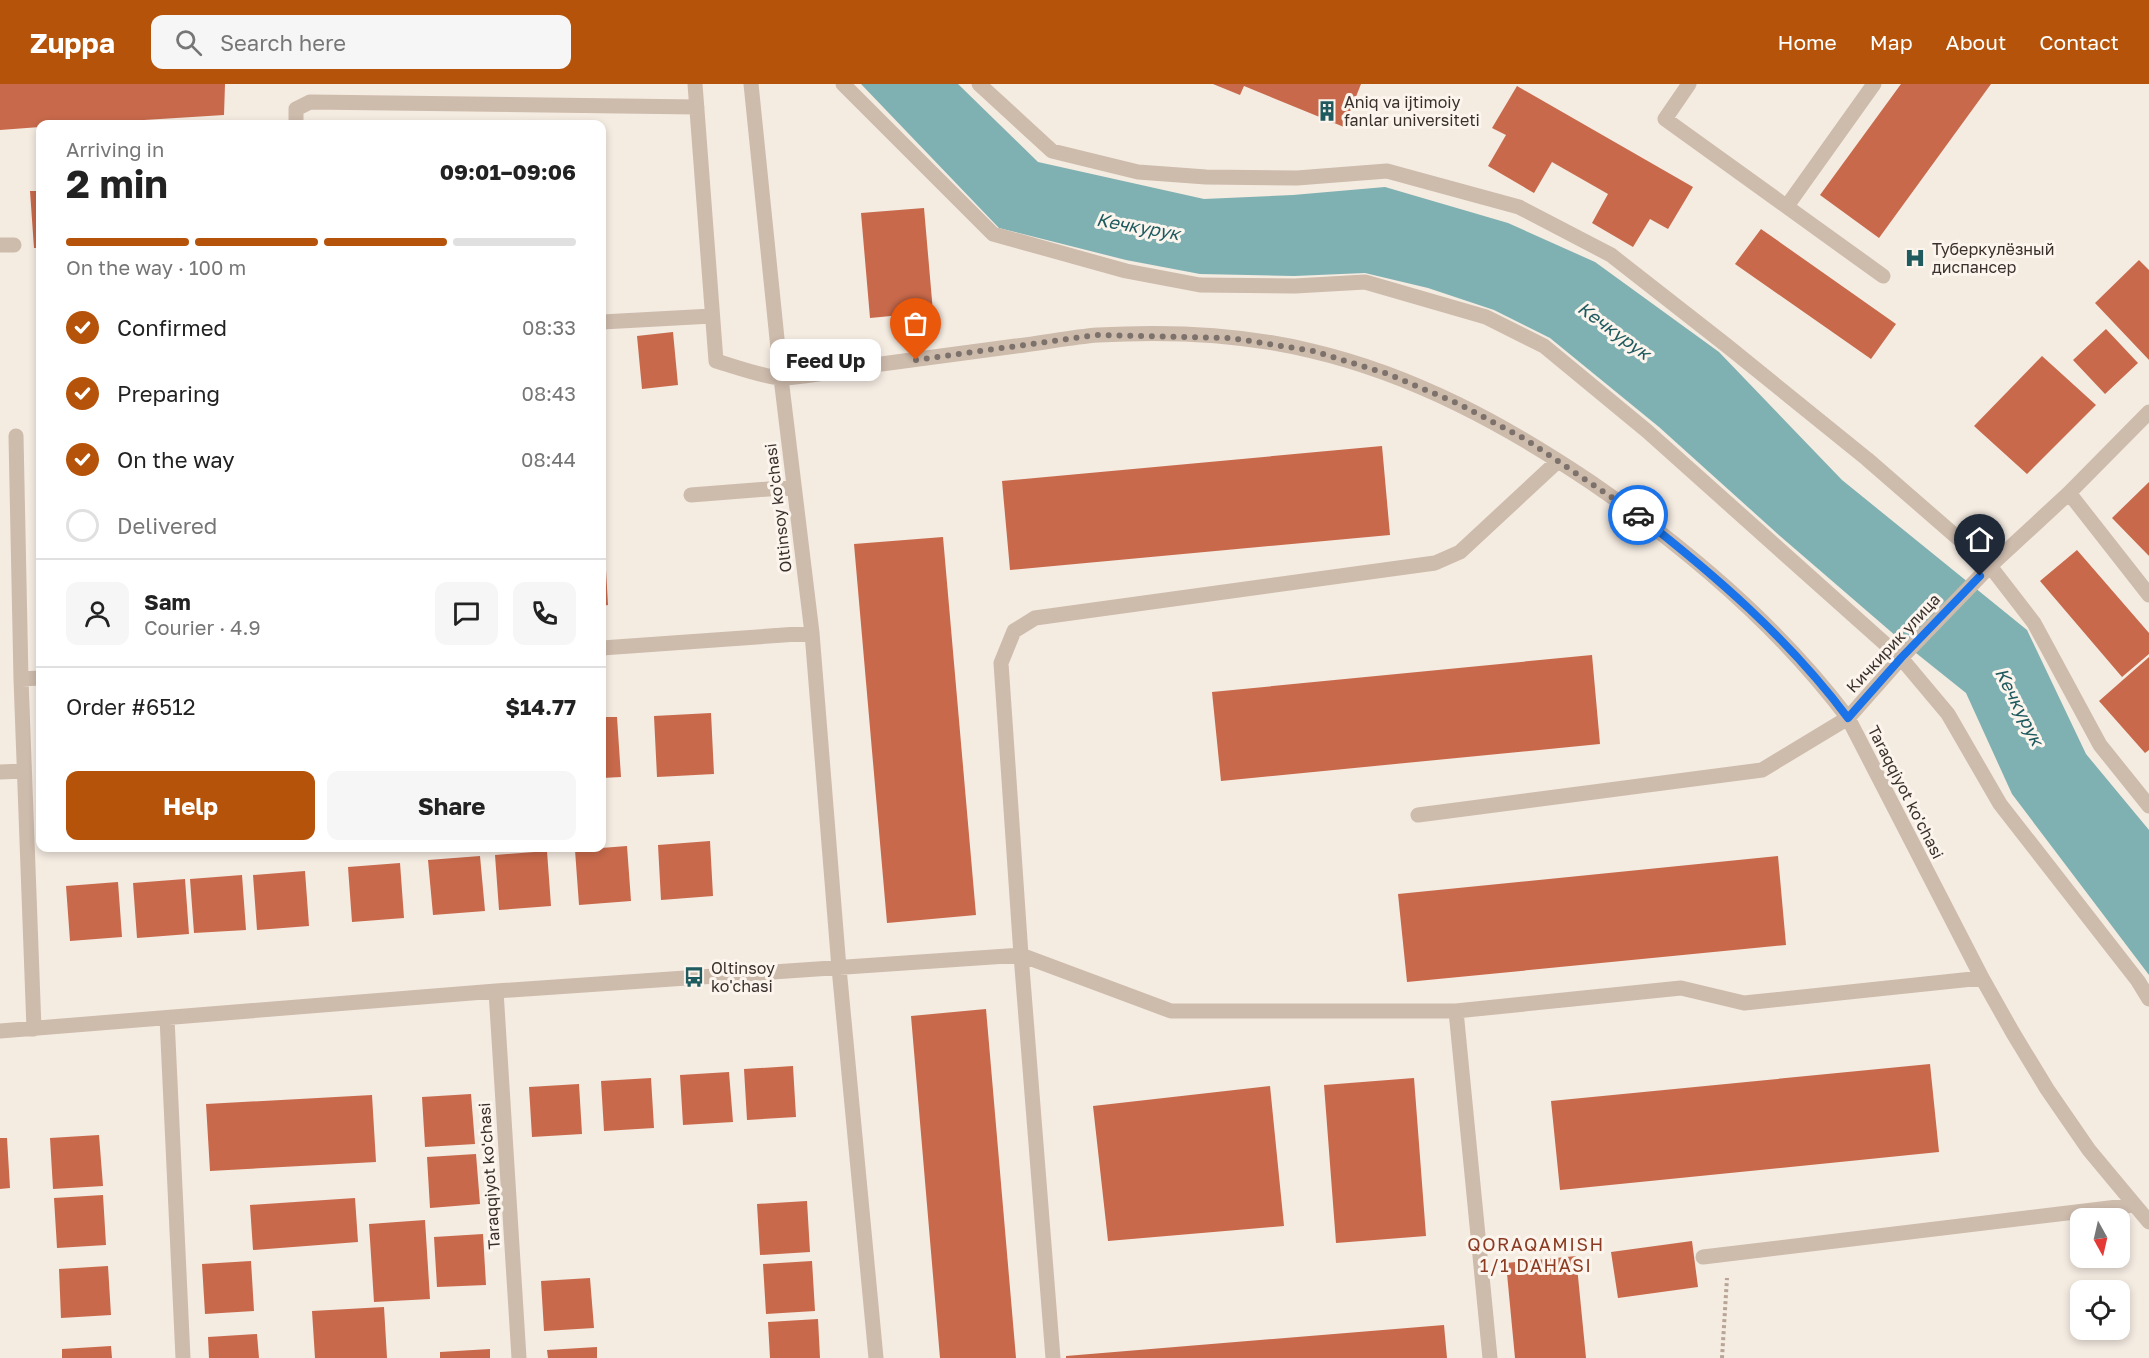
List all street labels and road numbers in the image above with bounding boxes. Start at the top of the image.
street label: Oltinsoy ko'chasi [760,442,796,574]
street label: Кичкирик улица [1842,589,1944,697]
street label: Taraqqiyot ko'chasi [1864,722,1948,862]
street label: Taraqqiyot ko'chasi [474,1102,504,1250]

